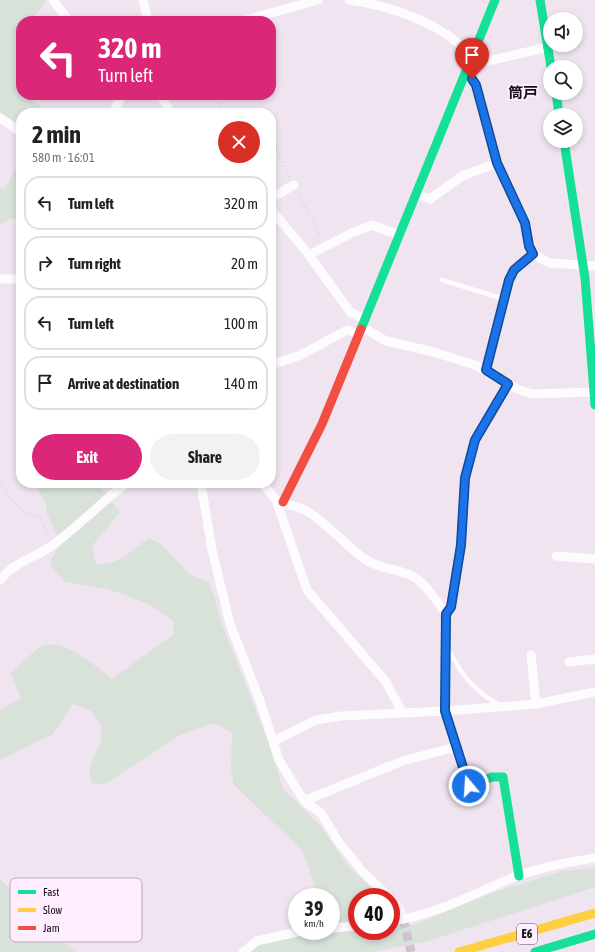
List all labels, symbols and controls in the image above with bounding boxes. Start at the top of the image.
map controls [543,12,583,148]
button: sound [543,12,583,52]
icon: left [32,32,84,84]
text: 320 m [98,32,161,64]
pin [455,38,489,79]
icon: arrive [461,44,483,66]
button: search [543,60,583,100]
text: Turn left [98,65,153,86]
district label: 筒戸 [508,84,538,101]
button: layers [543,108,583,148]
text: 2 min [32,121,81,148]
button: close [218,121,260,163]
text: 580 m · 16:01 [32,150,95,165]
icon: left [34,192,56,214]
text: Turn left [68,195,114,212]
text: 320 m [224,195,258,212]
icon: right [34,252,56,274]
text: Turn right [68,255,121,272]
text: 20 m [231,255,258,272]
icon: left [34,312,56,334]
text: Turn left [68,315,114,332]
text: 100 m [224,315,258,332]
icon: arrive [34,372,56,394]
text: Arrive at destination [68,375,179,392]
text: 140 m [224,375,258,392]
button: Exit [32,434,142,480]
button: Share [150,434,260,480]
position arrow [448,765,490,807]
legend [10,878,142,942]
text: Fast [43,886,59,898]
speed limit sign: 40 [348,888,400,940]
text: 39 [305,897,323,920]
text: Slow [43,904,62,916]
text: km/h [304,918,324,929]
text: Jam [43,922,60,934]
road number: E6 [517,924,537,944]

